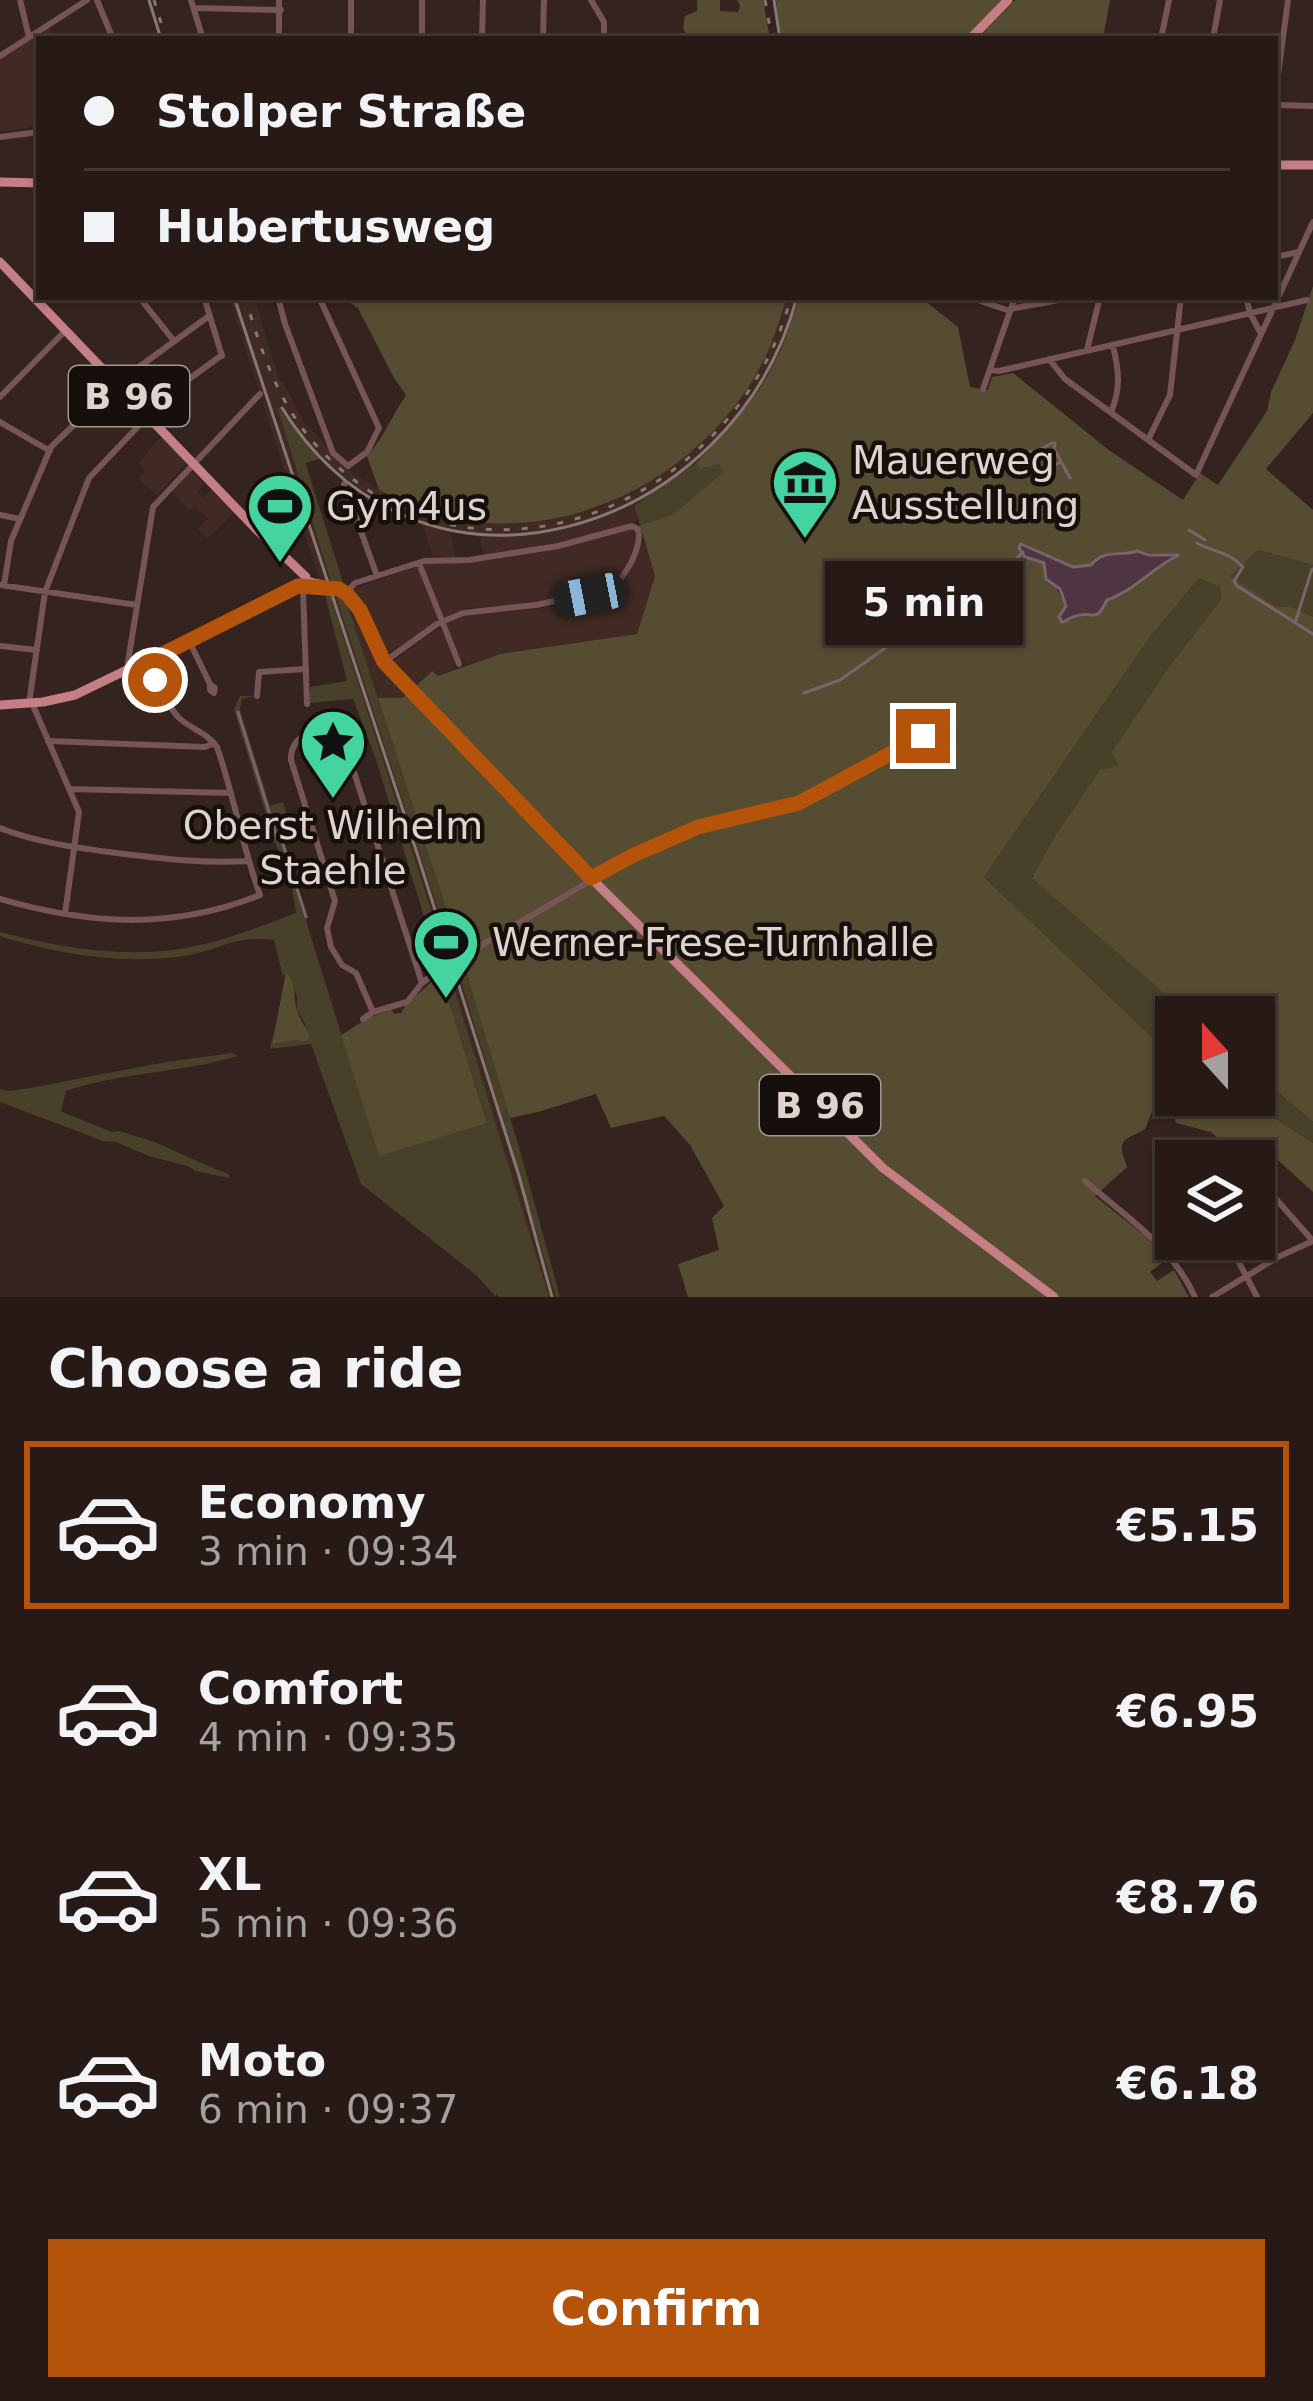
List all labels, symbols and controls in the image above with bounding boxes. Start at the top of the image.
text: Stolper Straße [156,85,526,138]
text: Hubertusweg [156,200,495,253]
road number: B 96 [69,366,189,426]
place label: Mauerweg Ausstellung [852,438,1079,528]
museum icon: Mauerweg Ausstellung [770,447,840,541]
sports icon: Gym4us [245,471,315,565]
place label: Gym4us [326,484,487,529]
callout: 5 min [824,562,1022,646]
car [551,570,629,620]
text: 5 min [863,580,985,625]
route start [128,653,182,707]
place icon: Oberst Wilhelm Staehle [298,707,368,801]
route end [896,709,950,763]
place label: Oberst Wilhelm Staehle [183,803,483,893]
sports icon: Werner-Frese-Turnhalle [411,907,481,1001]
place label: Werner-Frese-Turnhalle [492,920,934,965]
north arrow [1155,996,1275,1116]
map controls [1155,996,1275,1260]
road number: B 96 [760,1075,880,1135]
button: layers [1155,1140,1275,1260]
text: Choose a ride [48,1337,464,1400]
icon: car [54,1471,162,1579]
text: Economy [198,1476,426,1529]
text: €5.15 [1117,1499,1259,1552]
text: 3 min · 09:34 [198,1529,458,1574]
icon: car [54,1657,162,1765]
text: Comfort [198,1662,403,1715]
text: €6.95 [1117,1685,1259,1738]
text: 4 min · 09:35 [198,1715,458,1760]
icon: car [54,1843,162,1951]
text: XL [198,1848,261,1901]
text: €8.76 [1117,1871,1259,1924]
text: 5 min · 09:36 [198,1901,458,1946]
icon: car [54,2029,162,2137]
text: Moto [198,2034,326,2087]
text: €6.18 [1117,2057,1259,2110]
text: 6 min · 09:37 [198,2087,458,2132]
button: Confirm [48,2239,1265,2377]

